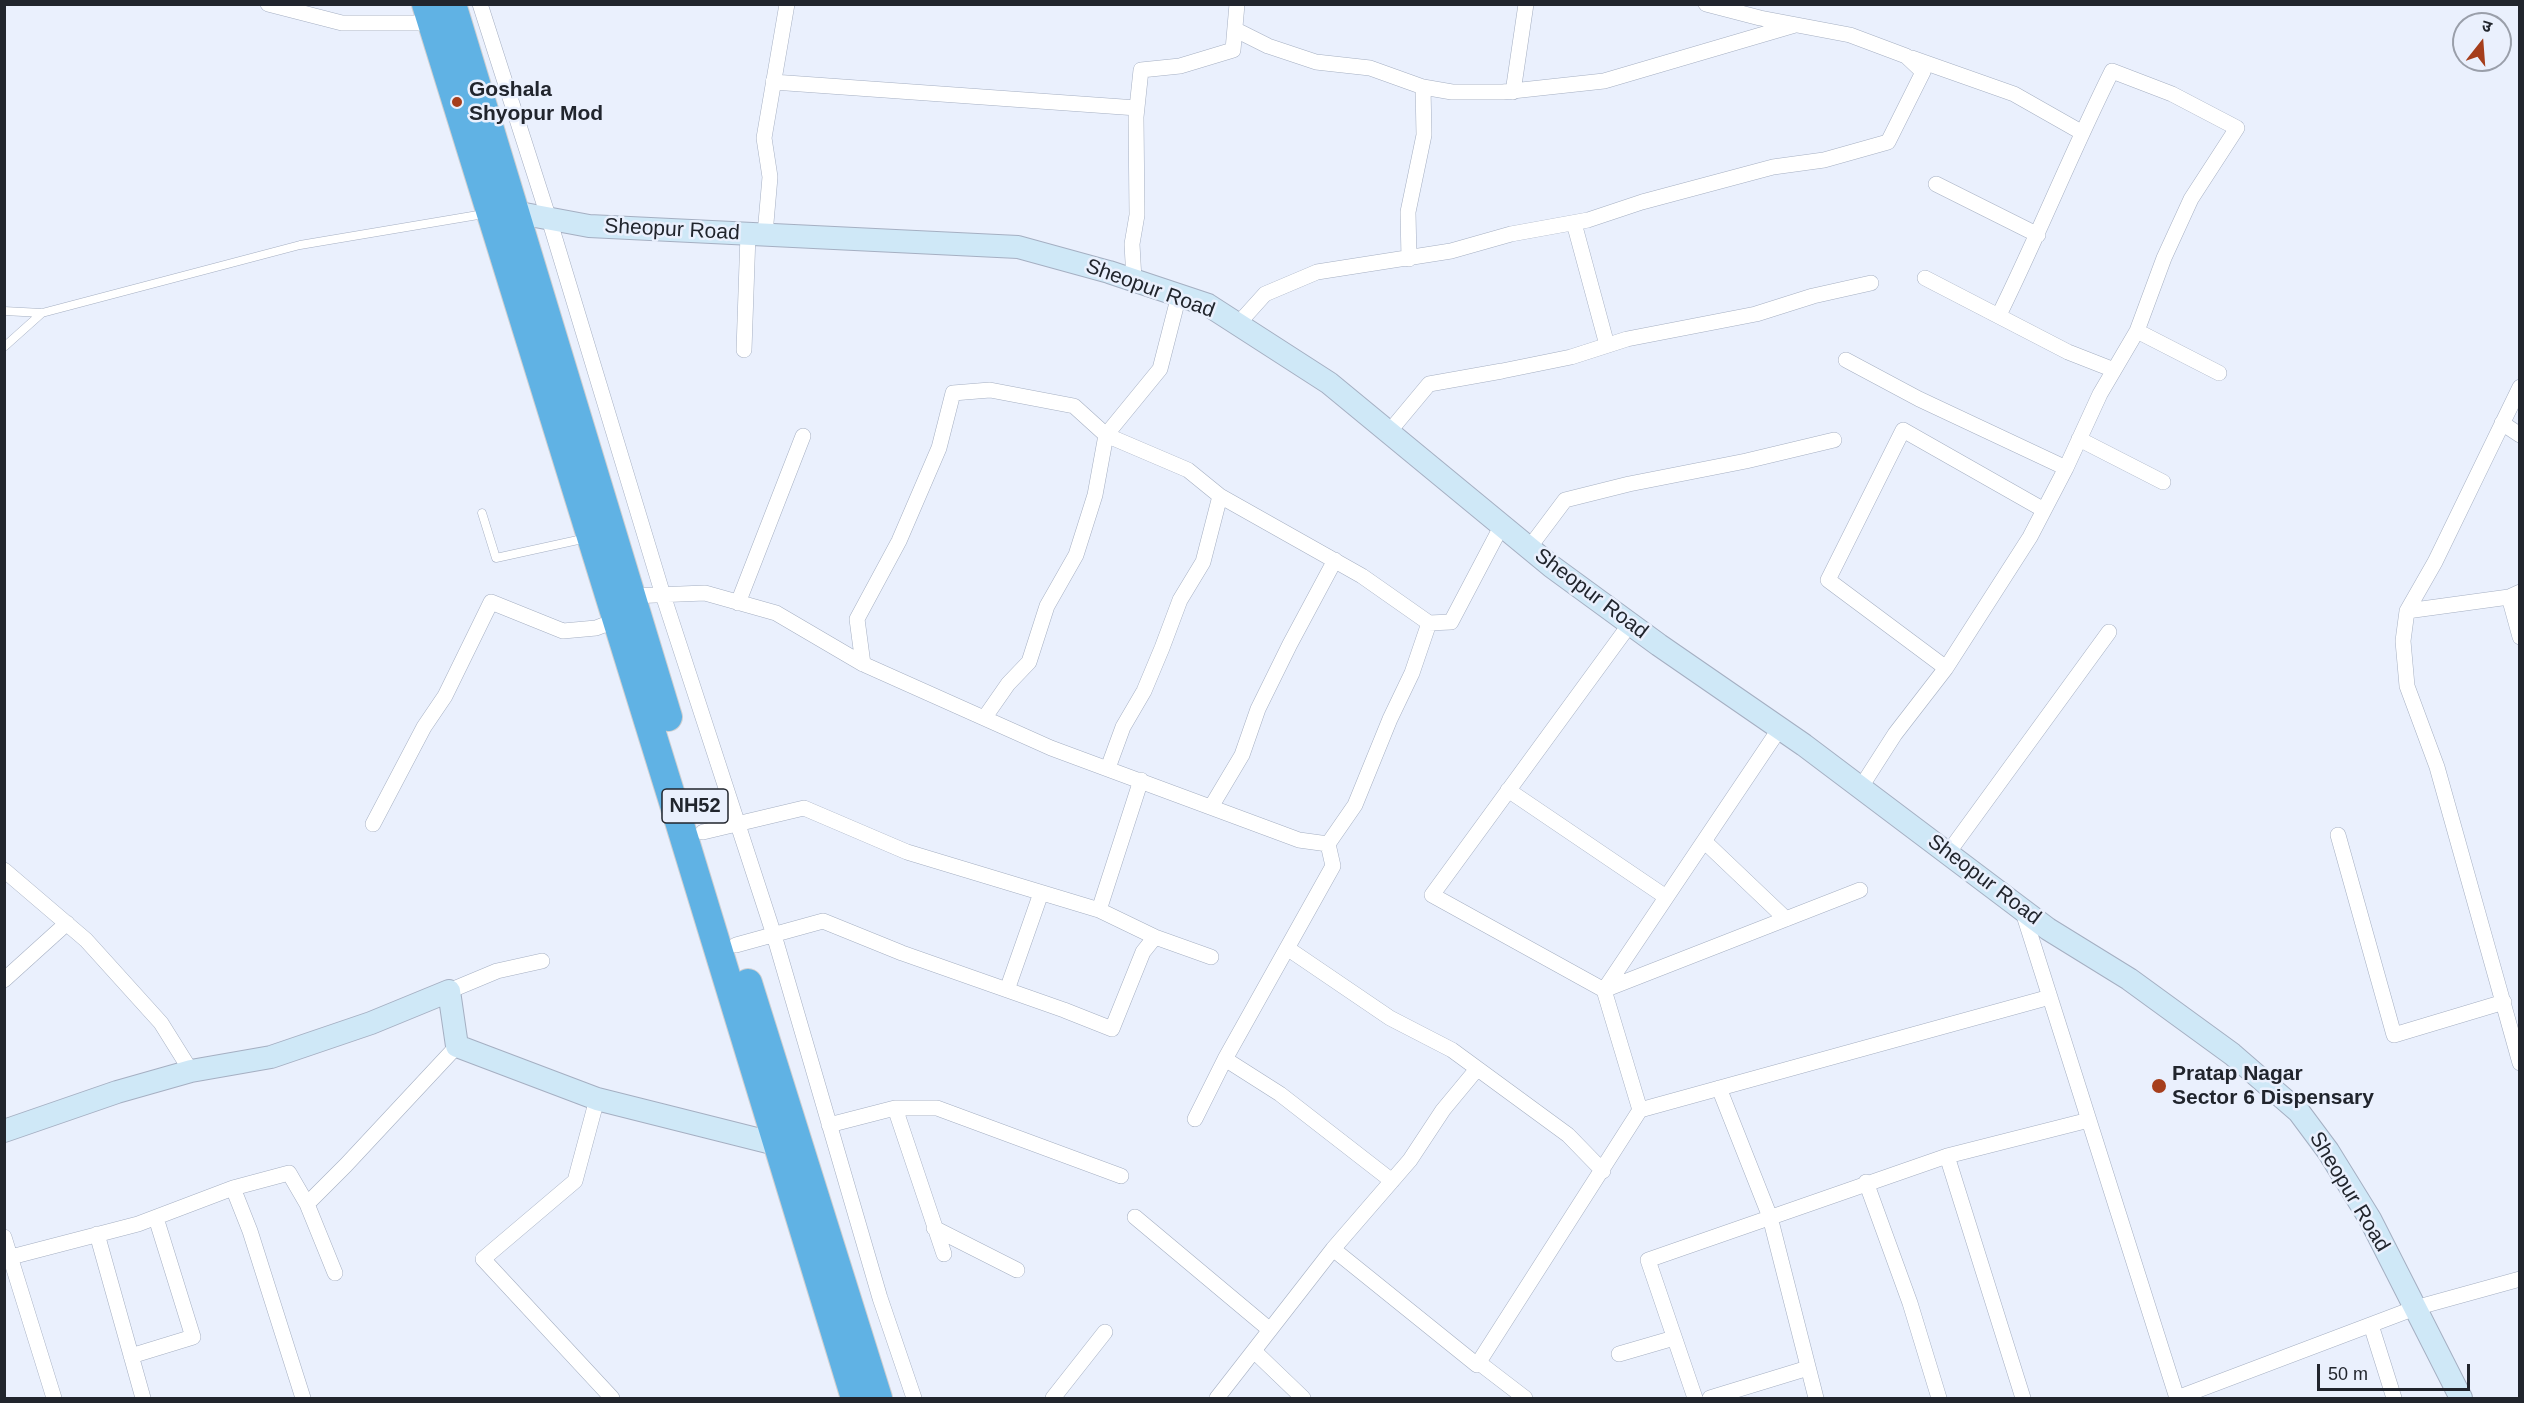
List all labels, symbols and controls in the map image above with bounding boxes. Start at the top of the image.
north arrow [2452,12,2512,72]
text: उ [2480,17,2494,36]
place label: Goshala Shyopur Mod [469,77,603,127]
marker: Goshala Shyopur Mod [450,95,464,109]
street label: Sheopur Road [604,214,740,246]
street label: Sheopur Road [1082,254,1218,324]
street label: Sheopur Road [1529,543,1653,645]
road number: NH52 [662,789,728,823]
street label: Sheopur Road [1922,829,2046,931]
place label: Pratap Nagar Sector 6 Dispensary [2172,1061,2374,1111]
marker: Pratap Nagar Sector 6 Dispensary [2150,1077,2168,1095]
street label: Sheopur Road [2303,1127,2395,1257]
scale bar [2320,1352,2473,1390]
text: 50 m [2328,1364,2368,1384]

